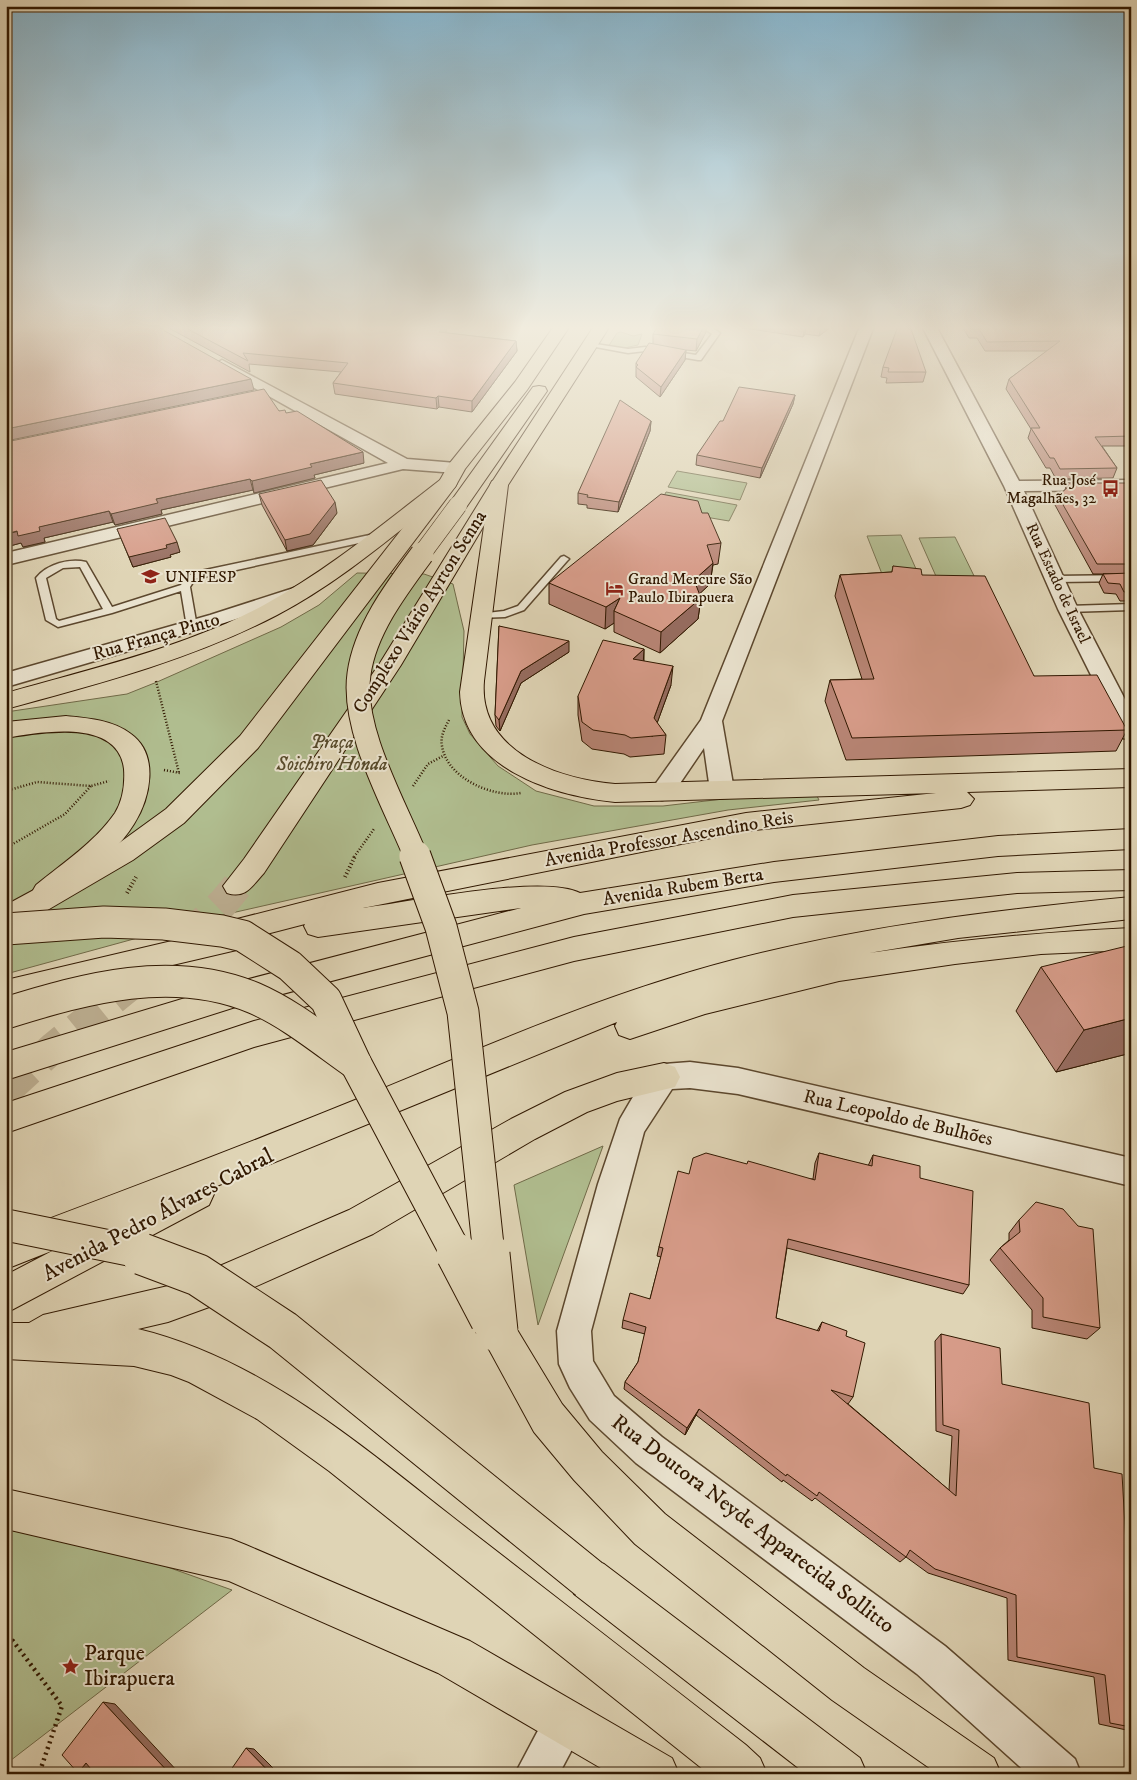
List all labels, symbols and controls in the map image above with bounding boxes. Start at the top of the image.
place label: Rua José Magalhães, 32 [1006,470,1096,508]
bus stop icon: Rua José Magalhães, 32 [1100,479,1120,499]
street label: Complexo Viário Ayrton Senna [348,506,492,718]
street label: Rua Estado de Israel [1021,520,1095,647]
school or university icon: UNIFESP [141,567,161,587]
place label: UNIFESP [165,567,236,587]
place label: Grand Mercure São Paulo Ibirapuera [628,569,752,607]
hotel icon: Grand Mercure São Paulo Ibirapuera [604,578,624,598]
street label: Rua França Pinto [90,608,222,666]
park label: Praça Soichiro Honda [276,731,387,776]
street label: Avenida Professor Ascendino Reis [543,806,795,872]
street label: Avenida Rubem Berta [601,863,765,911]
street label: Rua Leopoldo de Bulhões [801,1085,995,1151]
street label: Avenida Pedro Álvares Cabral [37,1141,279,1287]
street label: Rua Doutora Neyde Apparecida Sollitto [606,1409,900,1639]
place label: Parque Ibirapuera [84,1640,176,1692]
place icon: Parque Ibirapuera [60,1656,80,1676]

